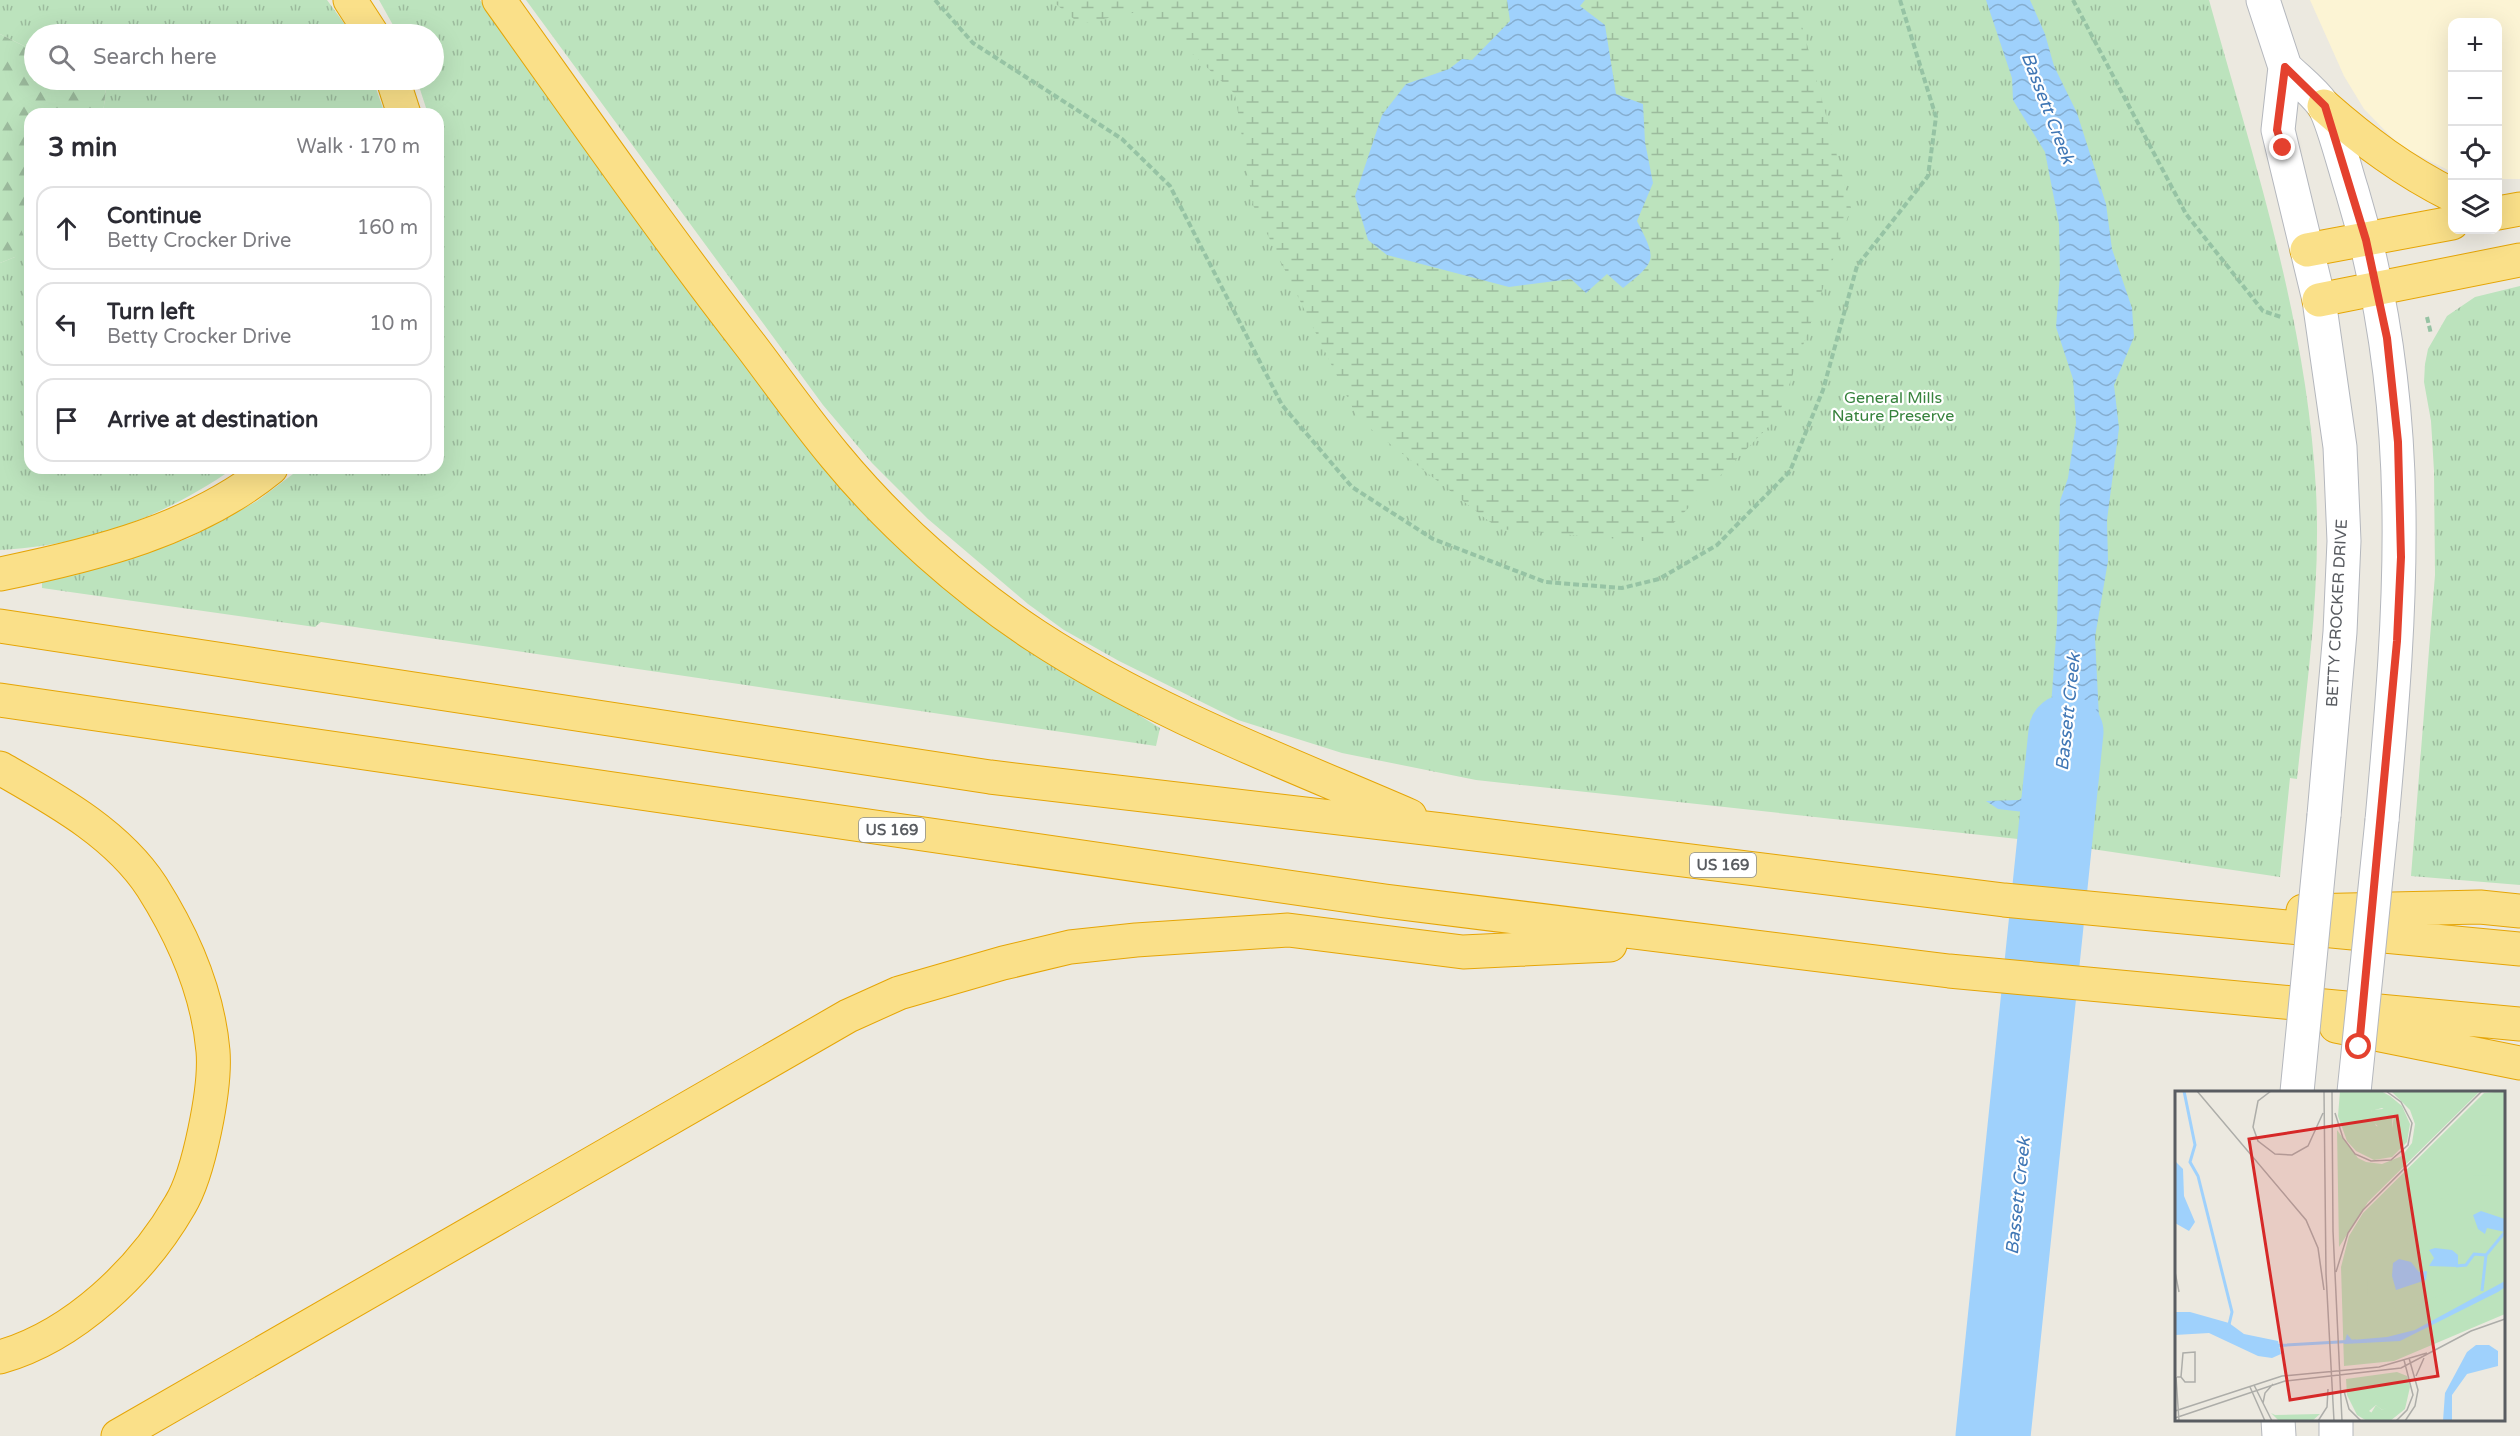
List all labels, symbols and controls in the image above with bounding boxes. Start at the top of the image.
map controls [2448,18,2502,234]
button: + [2448,18,2502,72]
search box [24,24,444,90]
icon: search [45,41,78,74]
text: Search here [93,44,217,70]
water label: Bassett Creek [2017,49,2080,168]
button: − [2448,72,2502,126]
button: locate [2448,126,2502,180]
text: 3 min [48,132,117,163]
route end [2269,134,2295,160]
text: Walk · 170 m [297,135,420,159]
button: layers [2448,180,2502,234]
text: Continue [107,203,202,229]
icon: ahead [50,212,83,245]
text: 160 m [357,216,418,240]
text: Betty Crocker Drive [107,229,291,253]
text: Turn left [107,299,195,325]
icon: left [50,308,83,341]
text: 10 m [369,312,418,336]
text: Betty Crocker Drive [107,325,291,349]
park label: General Mills Nature Preserve [1832,388,1954,426]
icon: arrive [50,404,83,437]
text: Arrive at destination [107,407,318,433]
street label: BETTY CROCKER DRIVE [2322,518,2352,708]
water label: Bassett Creek [2051,651,2085,772]
road number: US 169 [859,818,925,842]
road number: US 169 [1690,853,1756,877]
route start [2345,1033,2371,1059]
inset map [2175,1091,2505,1421]
water label: Bassett Creek [2001,1135,2035,1256]

